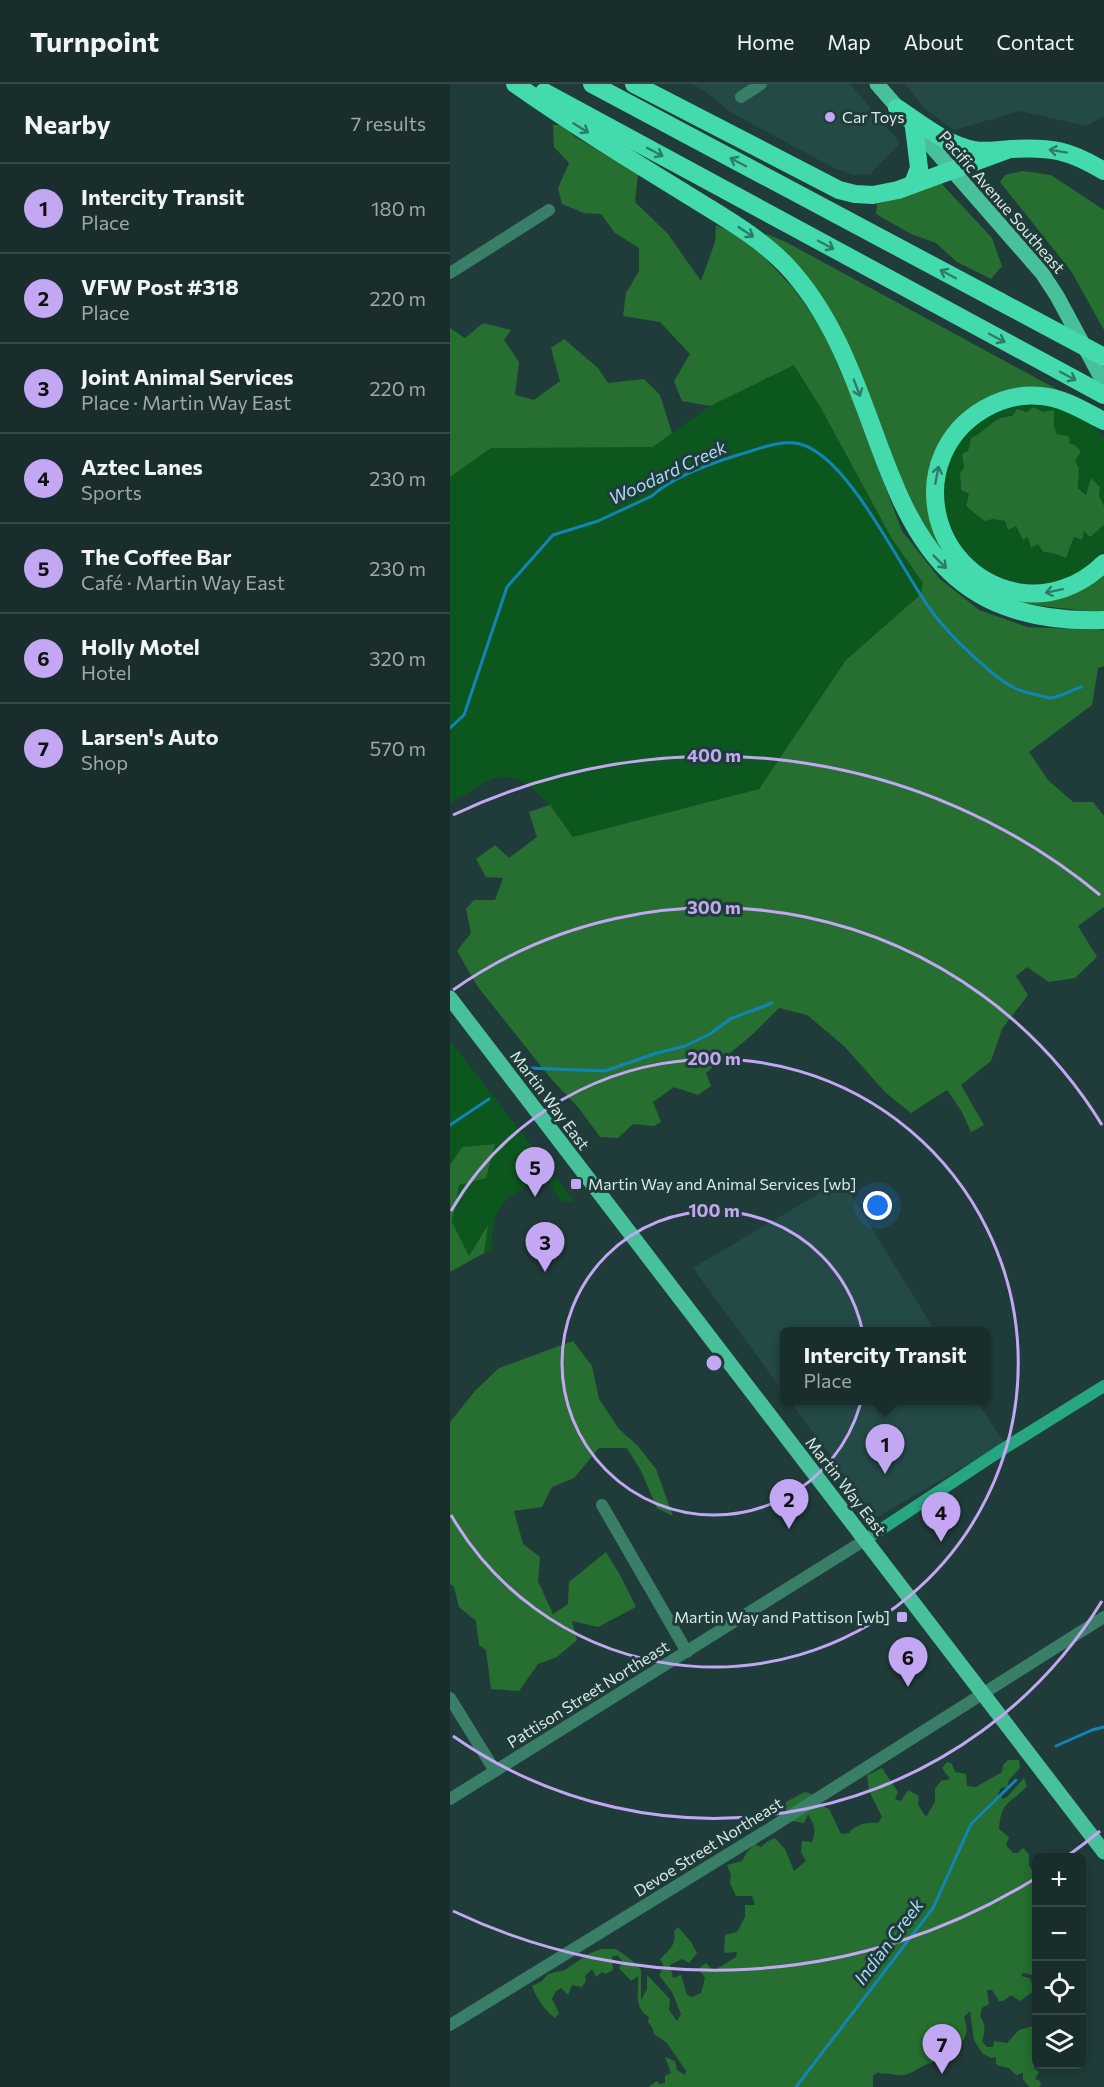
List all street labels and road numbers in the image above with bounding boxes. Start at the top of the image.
street label: Pacific Avenue Southeast [935,127,1070,277]
street label: Martin Way East [507,1046,594,1153]
street label: Martin Way East [802,1433,891,1539]
street label: Pattison Street Northeast [503,1636,673,1751]
street label: Devoe Street Northeast [630,1793,786,1900]

